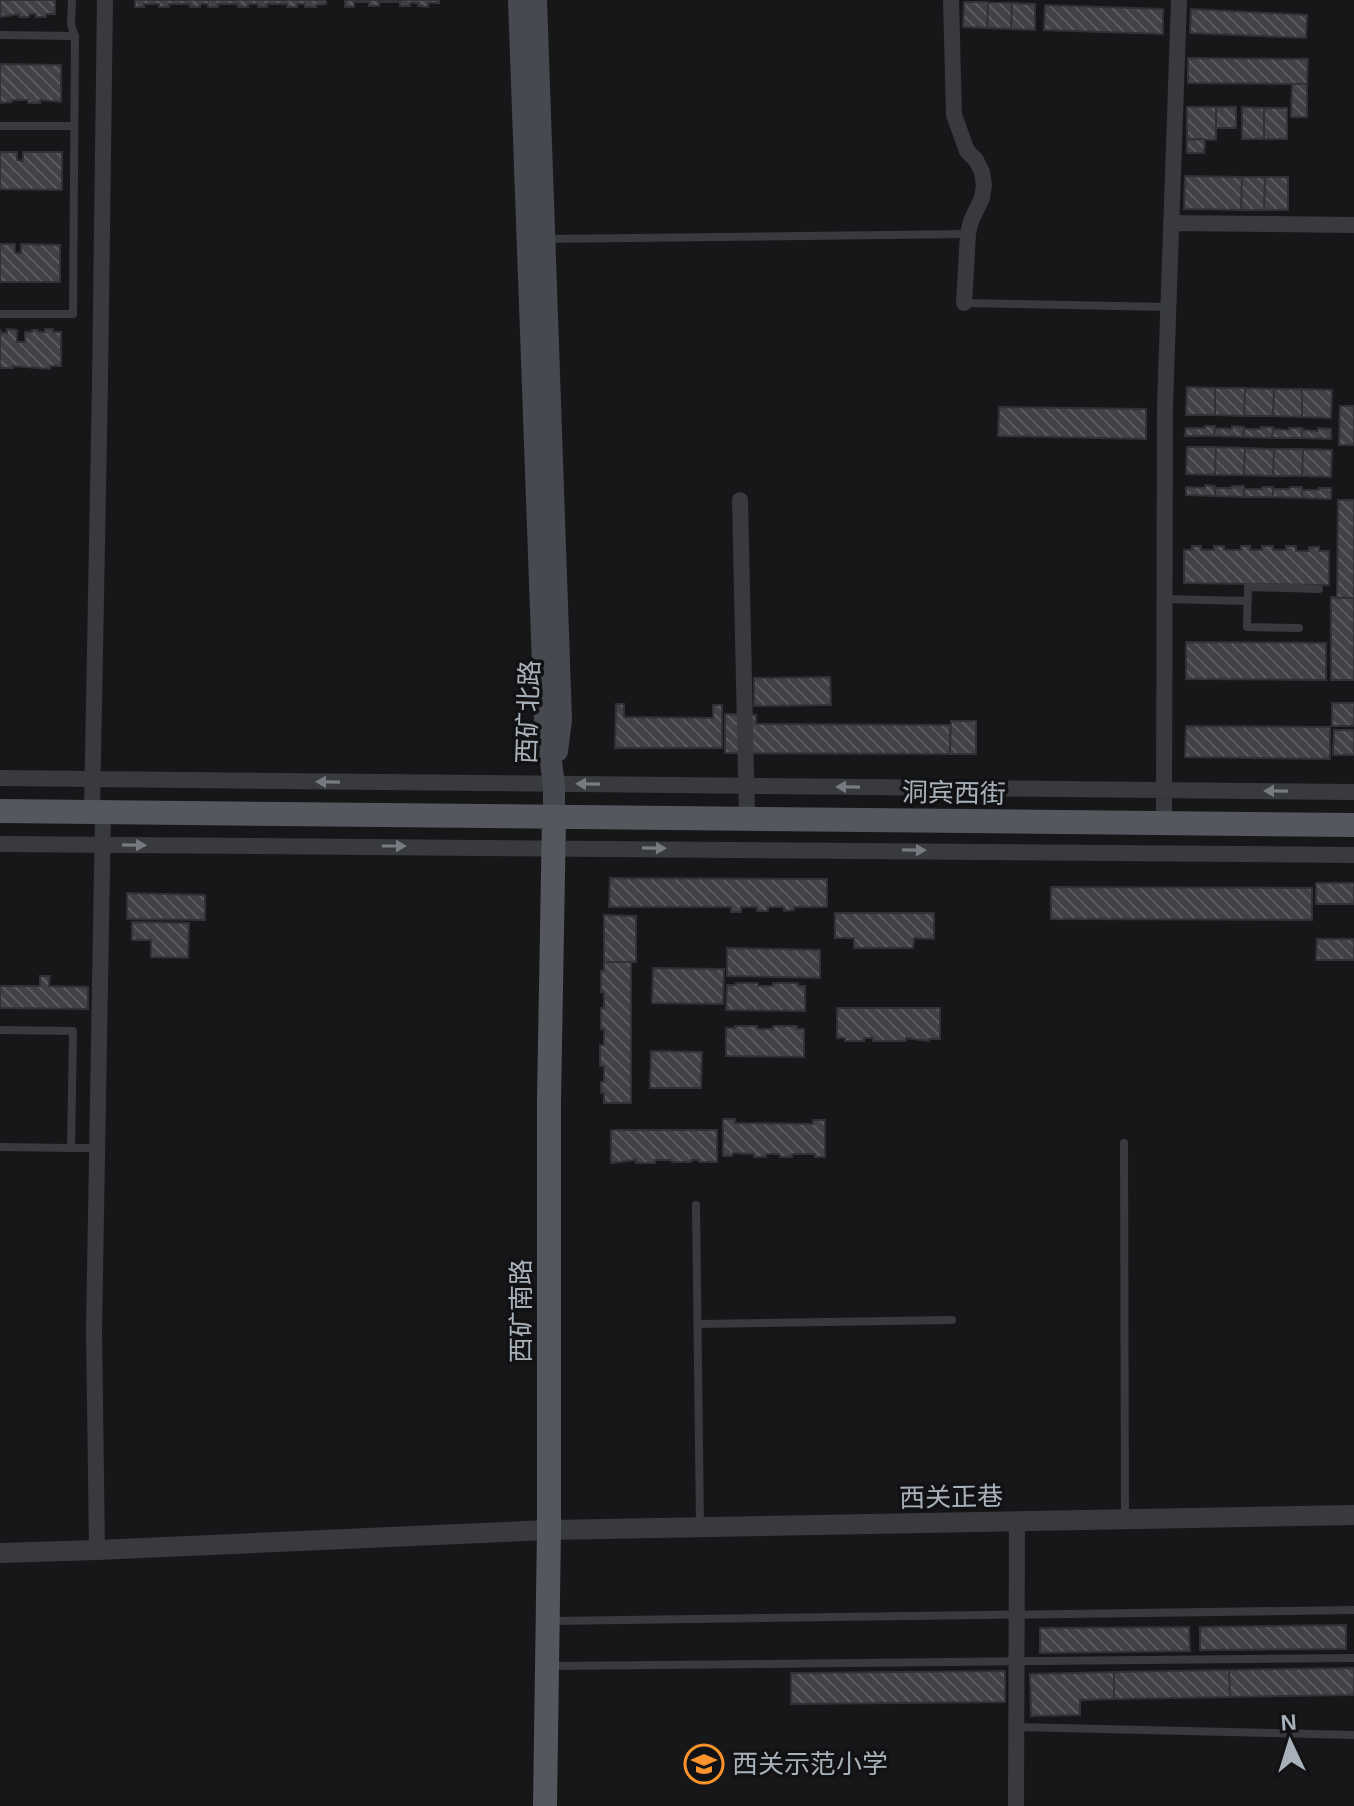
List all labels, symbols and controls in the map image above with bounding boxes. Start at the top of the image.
street label: 西矿北路 [511,660,545,764]
one-way arrow [315,775,340,788]
street label: 洞宾西街 [902,777,1006,809]
one-way arrow [575,778,600,791]
one-way arrow [835,781,860,793]
one-way arrow [1263,785,1288,798]
one-way arrow [122,839,147,852]
one-way arrow [382,840,407,852]
one-way arrow [642,842,667,854]
one-way arrow [902,844,927,857]
street label: 西矿南路 [506,1259,536,1363]
street label: 西关正巷 [899,1481,1003,1513]
north arrow [1250,1702,1330,1782]
text: N [1280,1710,1297,1736]
school or university icon: 西关示范小学 [683,1743,725,1785]
place label: 西关示范小学 [732,1749,888,1779]

